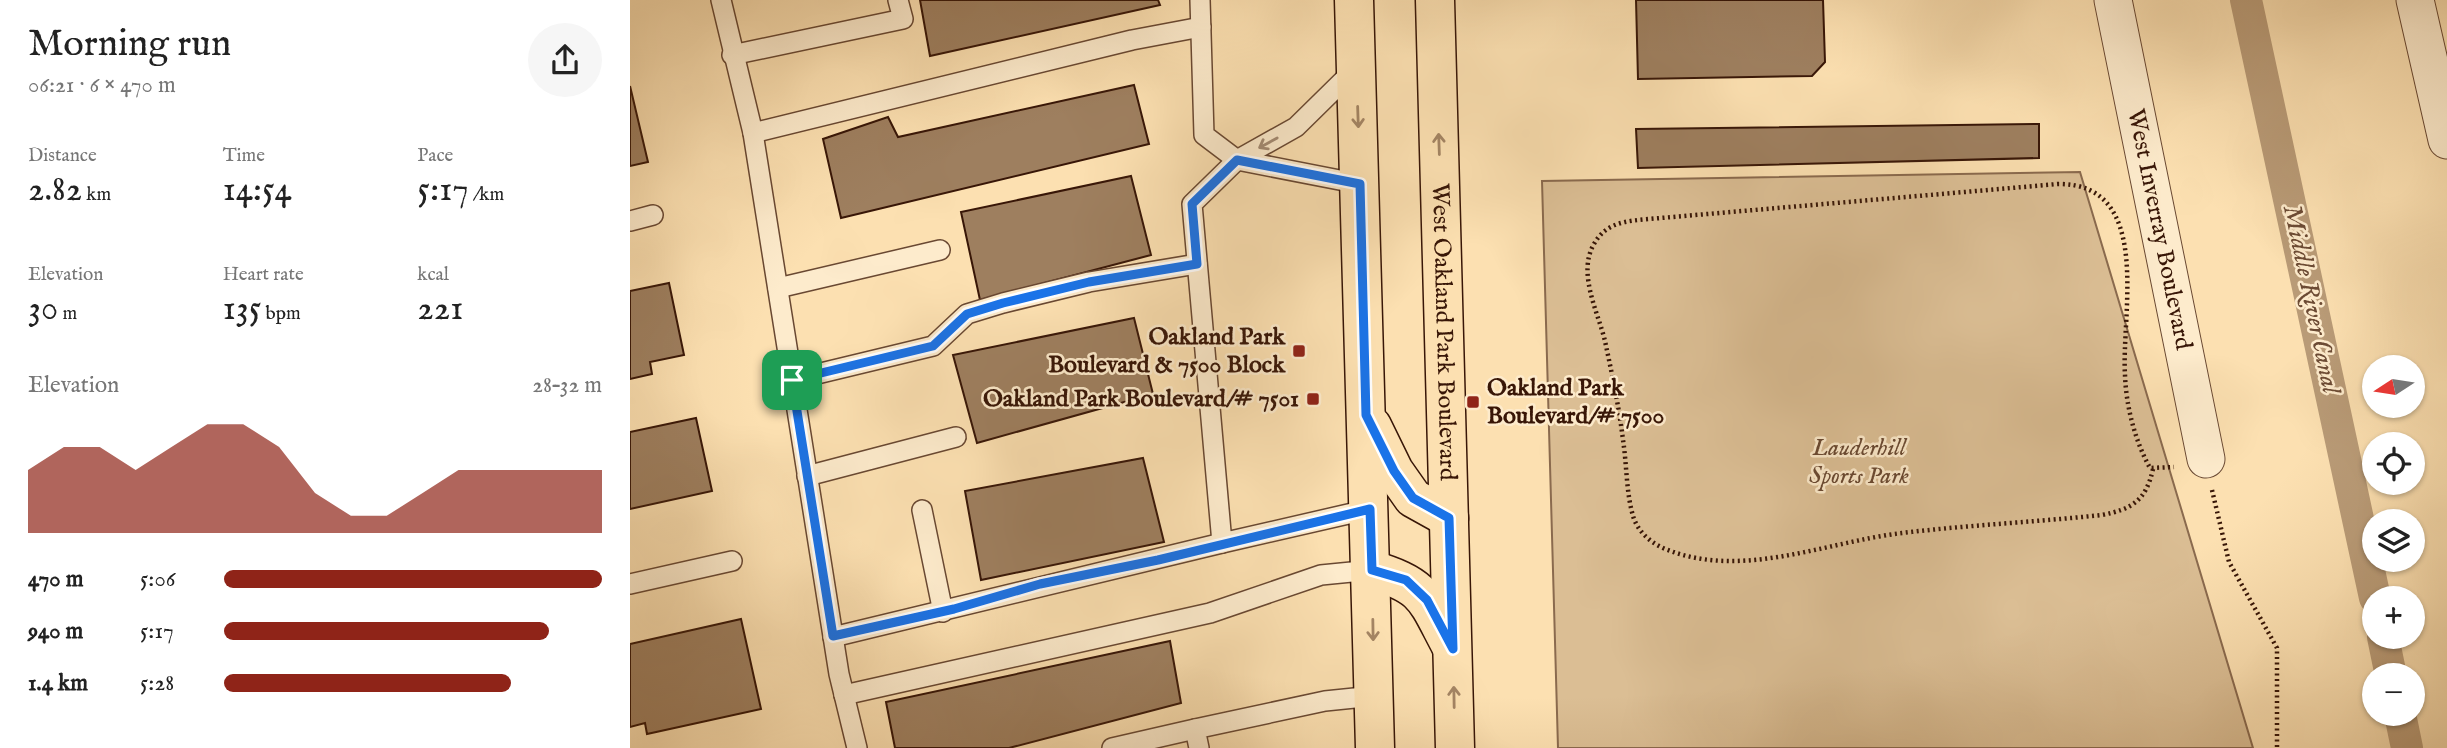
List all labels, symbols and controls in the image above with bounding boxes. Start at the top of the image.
text: Morning run [28,21,231,69]
button: share [528,23,602,97]
text: 06:21 · 6 × 470 m [28,71,176,100]
one-way arrow [1351,105,1364,128]
street label: West Inverray Boulevard [2120,106,2199,353]
one-way arrow [1432,133,1445,156]
one-way arrow [1258,137,1279,150]
text: Distance [28,144,97,168]
text: Time [223,144,265,168]
text: Pace [417,144,453,168]
text: 2.82 [28,168,82,213]
text: 14:54 [223,168,292,213]
text: 5:17 [417,168,469,213]
text: km [82,183,111,207]
text: /km [469,183,504,207]
street label: West Oakland Park Boulevard [1424,183,1463,481]
water label: Middle River Canal [2275,202,2348,398]
text: Elevation [28,263,103,287]
text: Heart rate [223,263,304,287]
text: kcal [417,263,449,287]
text: 30 [28,287,58,332]
text: 135 [223,287,261,332]
text: 221 [417,287,463,332]
text: m [58,302,77,326]
text: bpm [261,302,301,326]
place label: Oakland Park Boulevard & 7500 Block [1048,322,1286,381]
marker: Oakland Park Boulevard & 7500 Block [1291,343,1307,359]
pin [762,350,822,410]
north arrow [2362,355,2426,418]
map controls [2362,355,2425,726]
icon: arrive [773,361,811,399]
text: Elevation [28,371,119,400]
text: 28–32 m [532,371,602,400]
place label: Oakland Park Boulevard/# 7500 [1487,373,1664,432]
place label: Oakland Park Boulevard/# 7501 [983,384,1299,415]
marker: Oakland Park Boulevard/# 7501 [1305,391,1321,407]
marker: Oakland Park Boulevard/# 7500 [1465,394,1481,410]
button: locate [2362,432,2425,495]
park label: Lauderhill Sports Park [1809,433,1909,492]
button: layers [2362,509,2425,572]
text: 470 m [28,565,83,594]
text: 5:06 [140,565,175,594]
button: + [2362,586,2425,649]
text: 940 m [28,617,83,646]
text: 5:17 [140,617,174,646]
one-way arrow [1366,618,1380,641]
button: − [2362,663,2425,726]
text: 1.4 km [28,669,88,698]
text: 5:28 [140,669,174,698]
one-way arrow [1447,685,1461,708]

